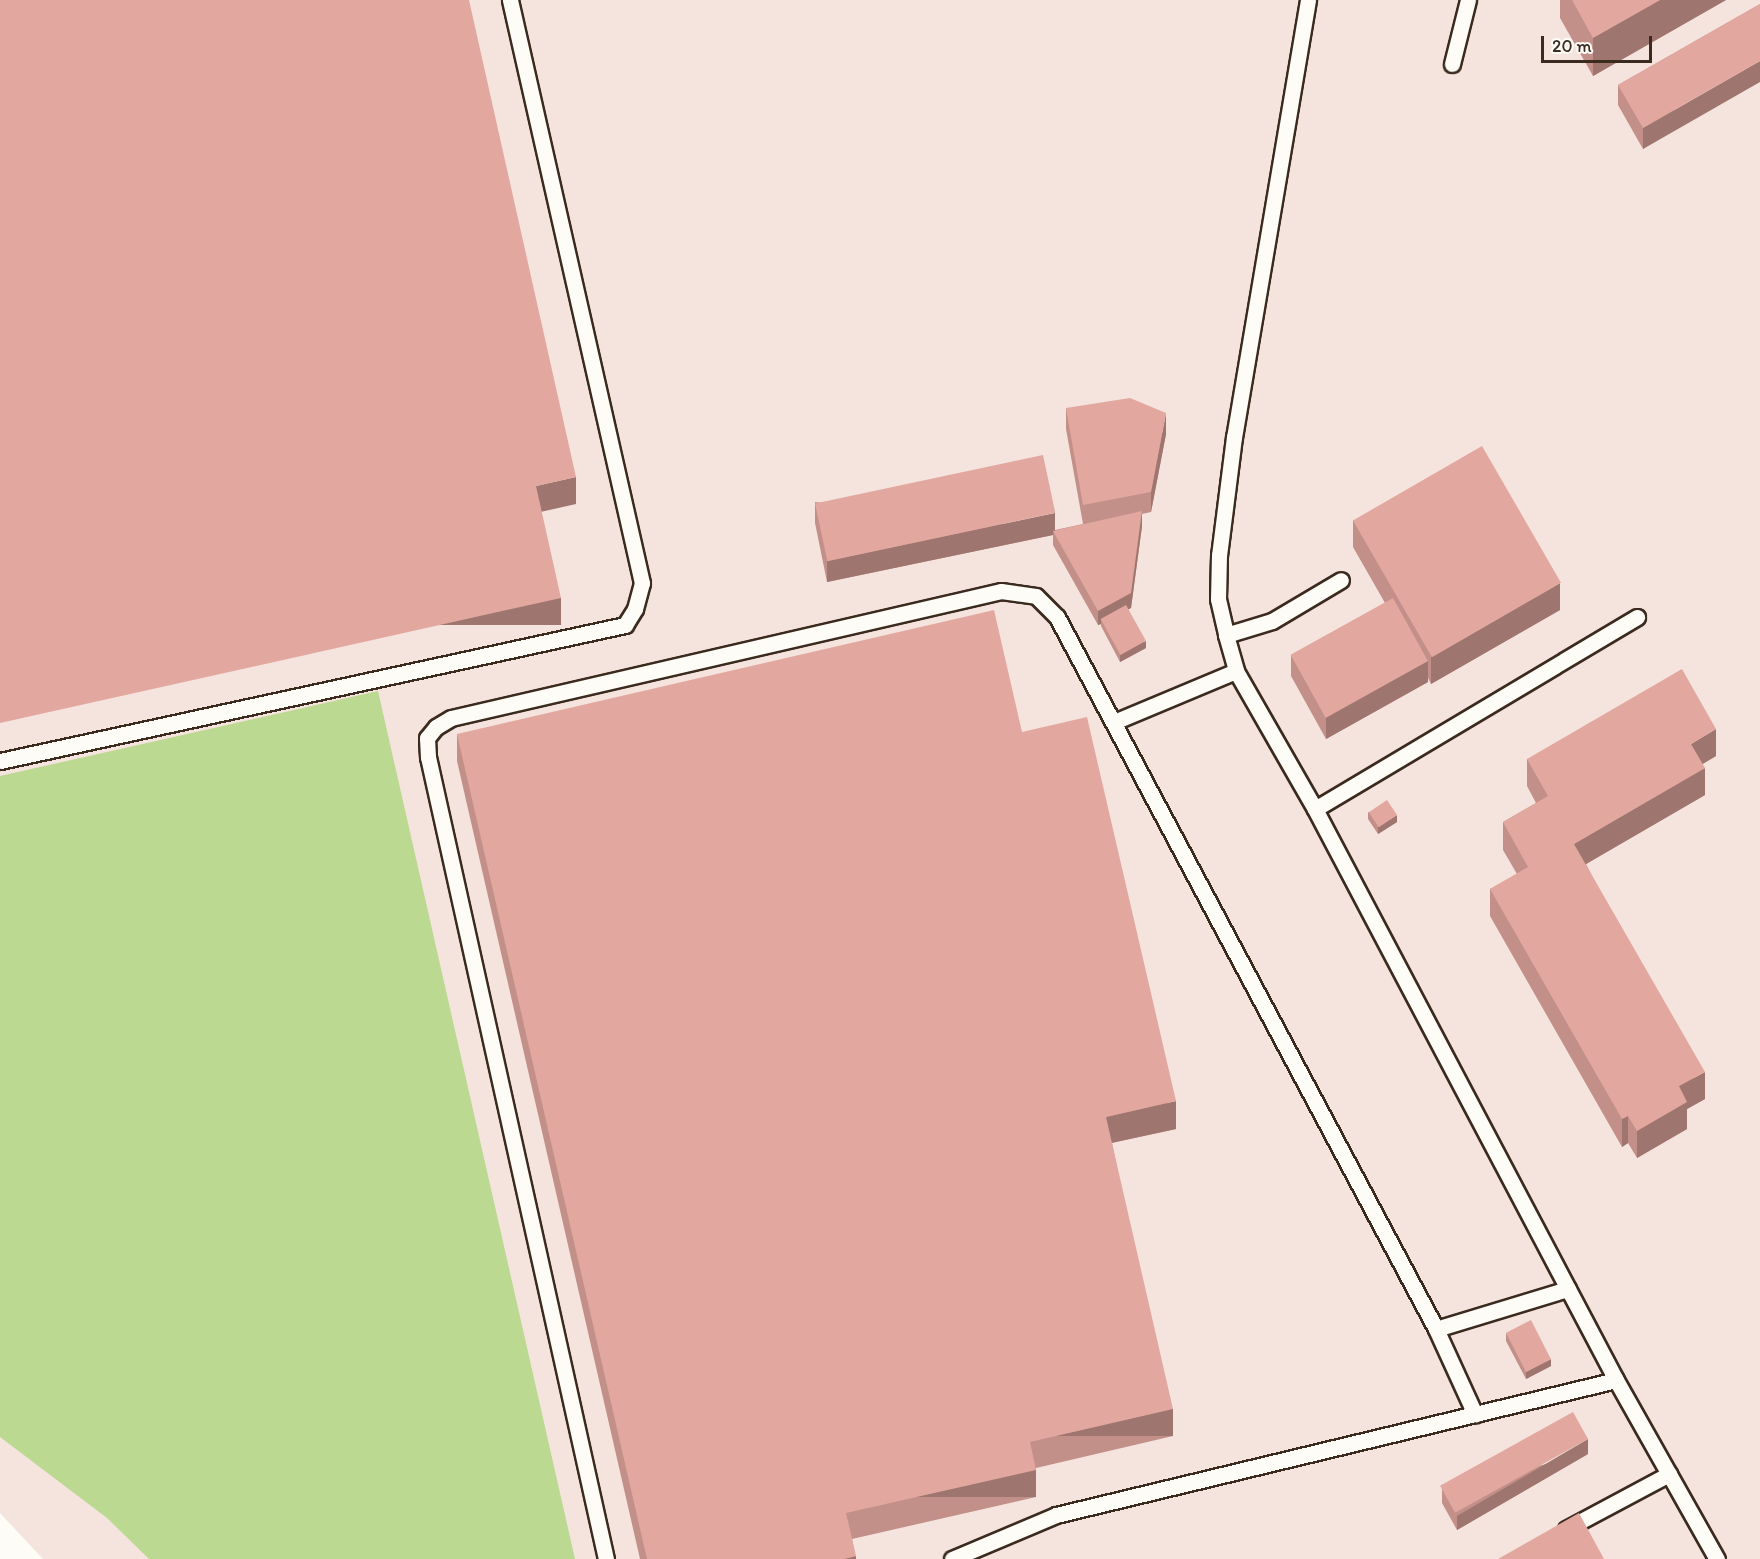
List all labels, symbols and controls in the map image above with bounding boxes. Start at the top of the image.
scale bar [1544,24,1655,62]
text: 20 m [1552,35,1592,57]

